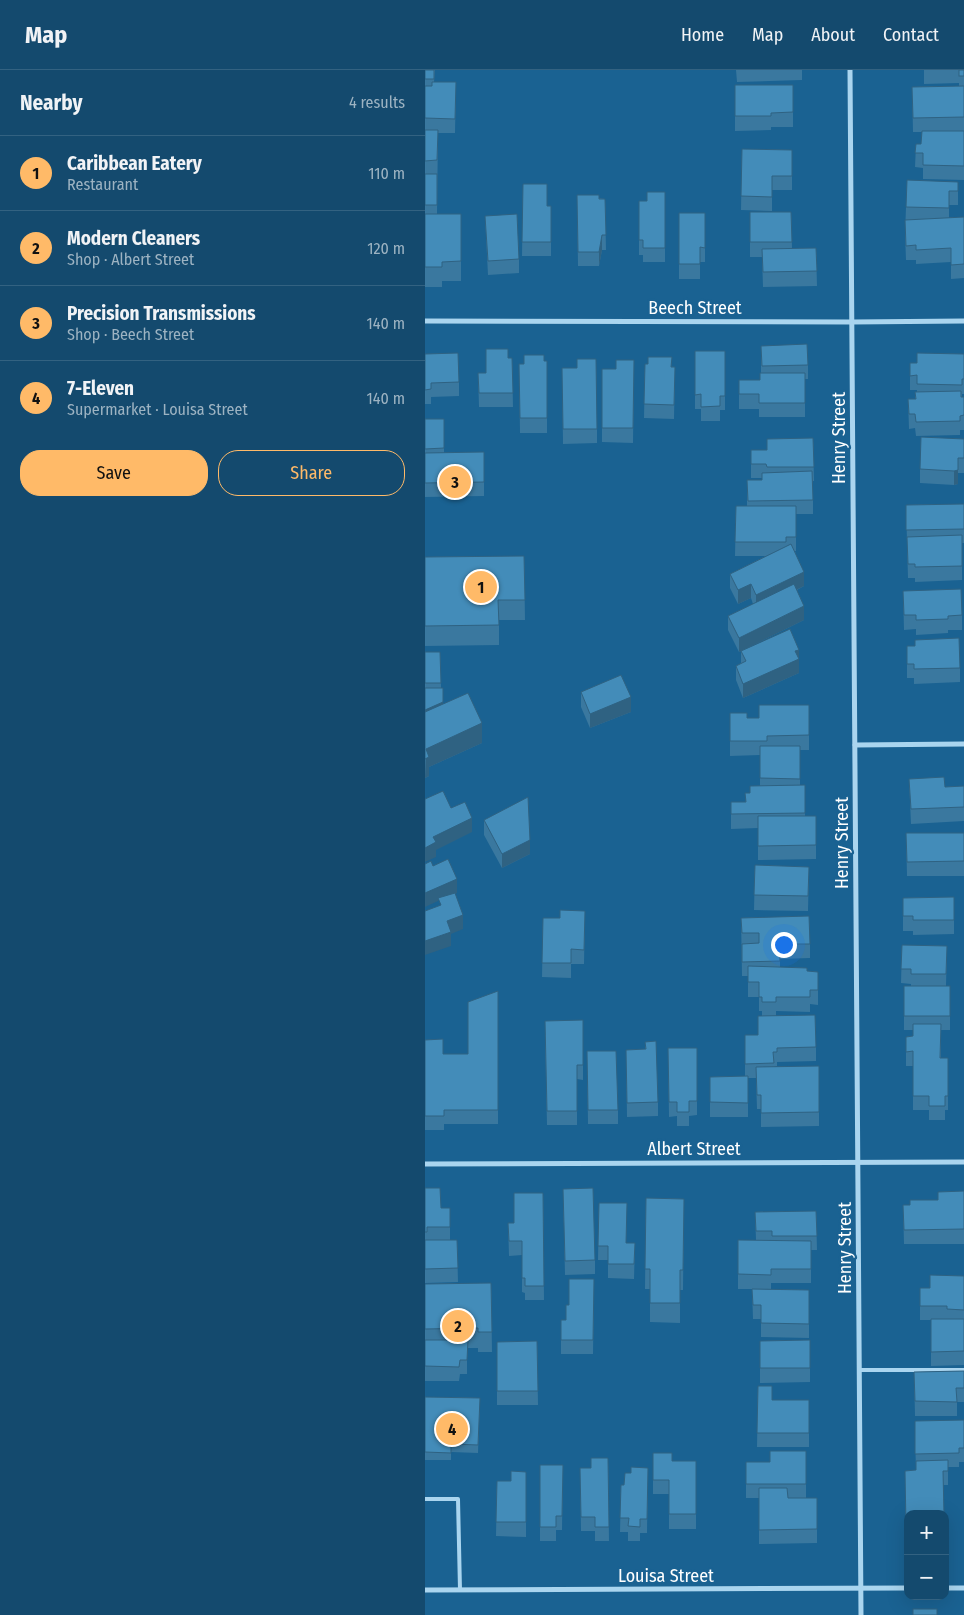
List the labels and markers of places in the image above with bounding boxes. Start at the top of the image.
pin: 3 [439,463,471,501]
pin: 1 [465,568,497,606]
pin: 2 [442,1307,474,1345]
pin: 4 [436,1410,468,1448]

